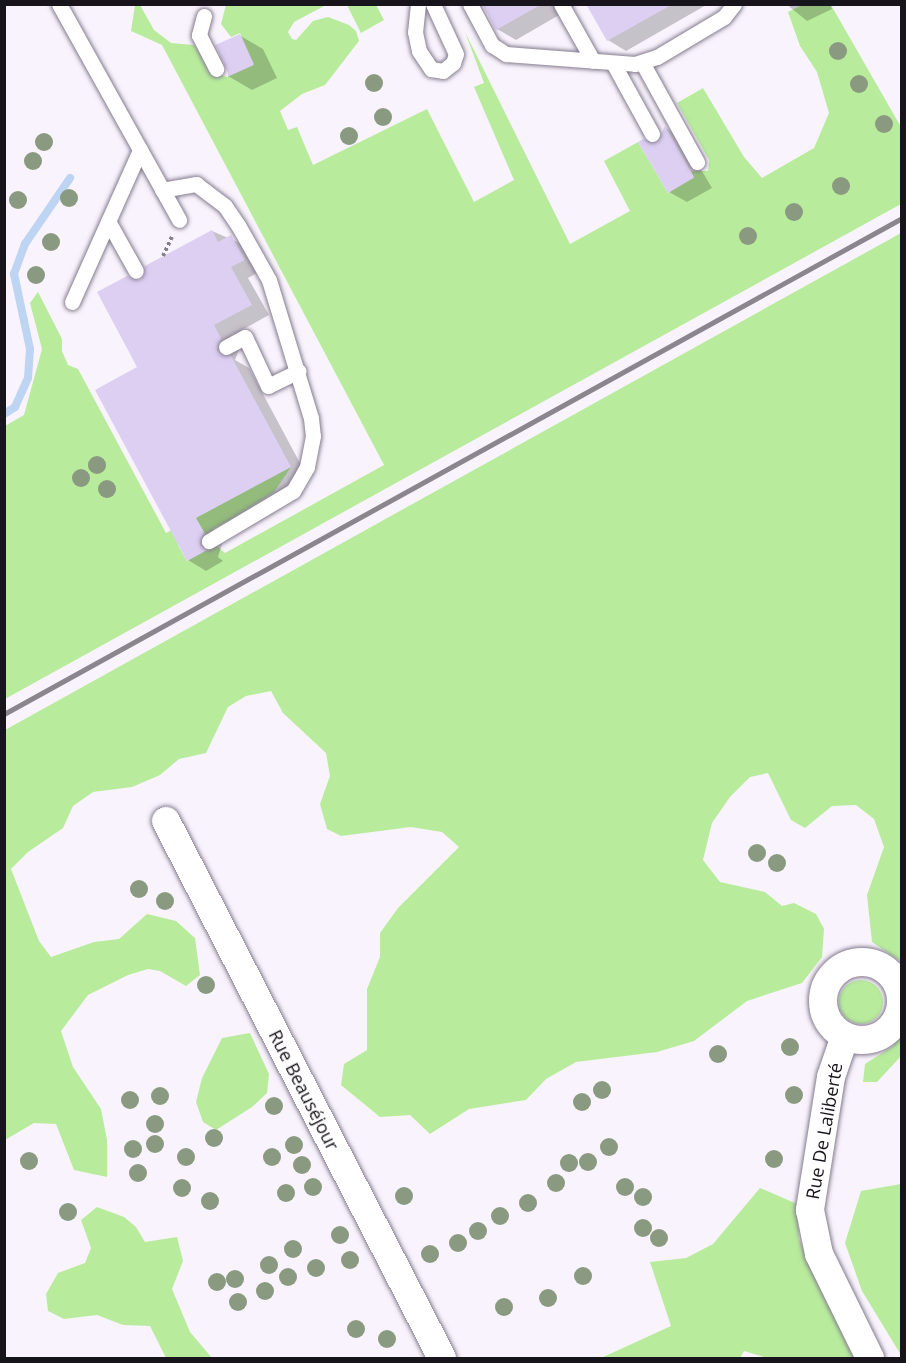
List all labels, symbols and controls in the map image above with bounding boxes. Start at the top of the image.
street label: Rue Beauséjour [264,1026,344,1154]
street label: Rue De Laliberté [801,1061,847,1201]

